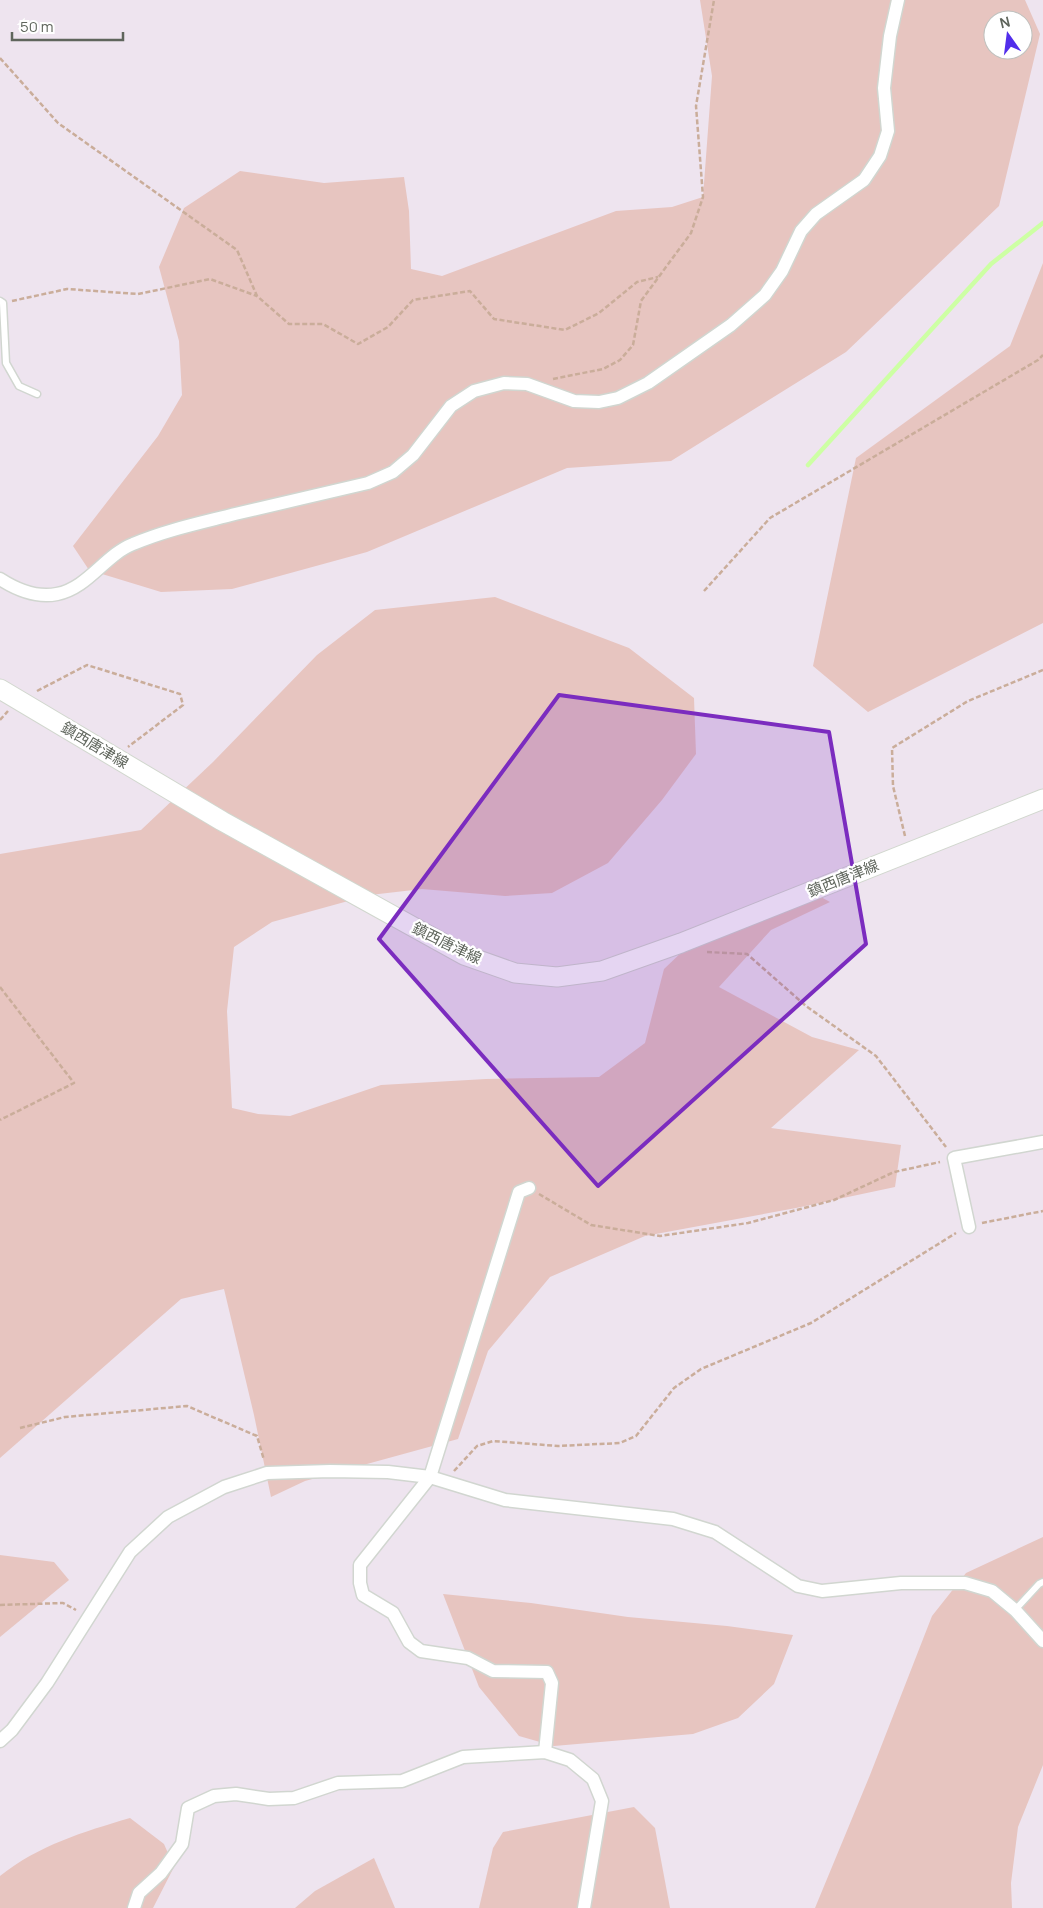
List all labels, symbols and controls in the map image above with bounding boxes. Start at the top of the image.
scale bar [12,10,124,42]
north arrow [983,10,1033,60]
text: N [998,11,1012,32]
text: 50 m [20,16,54,37]
street label: 鎮西唐津線 [57,717,133,773]
street label: 鎮西唐津線 [804,854,882,902]
street label: 鎮西唐津線 [409,917,485,969]

